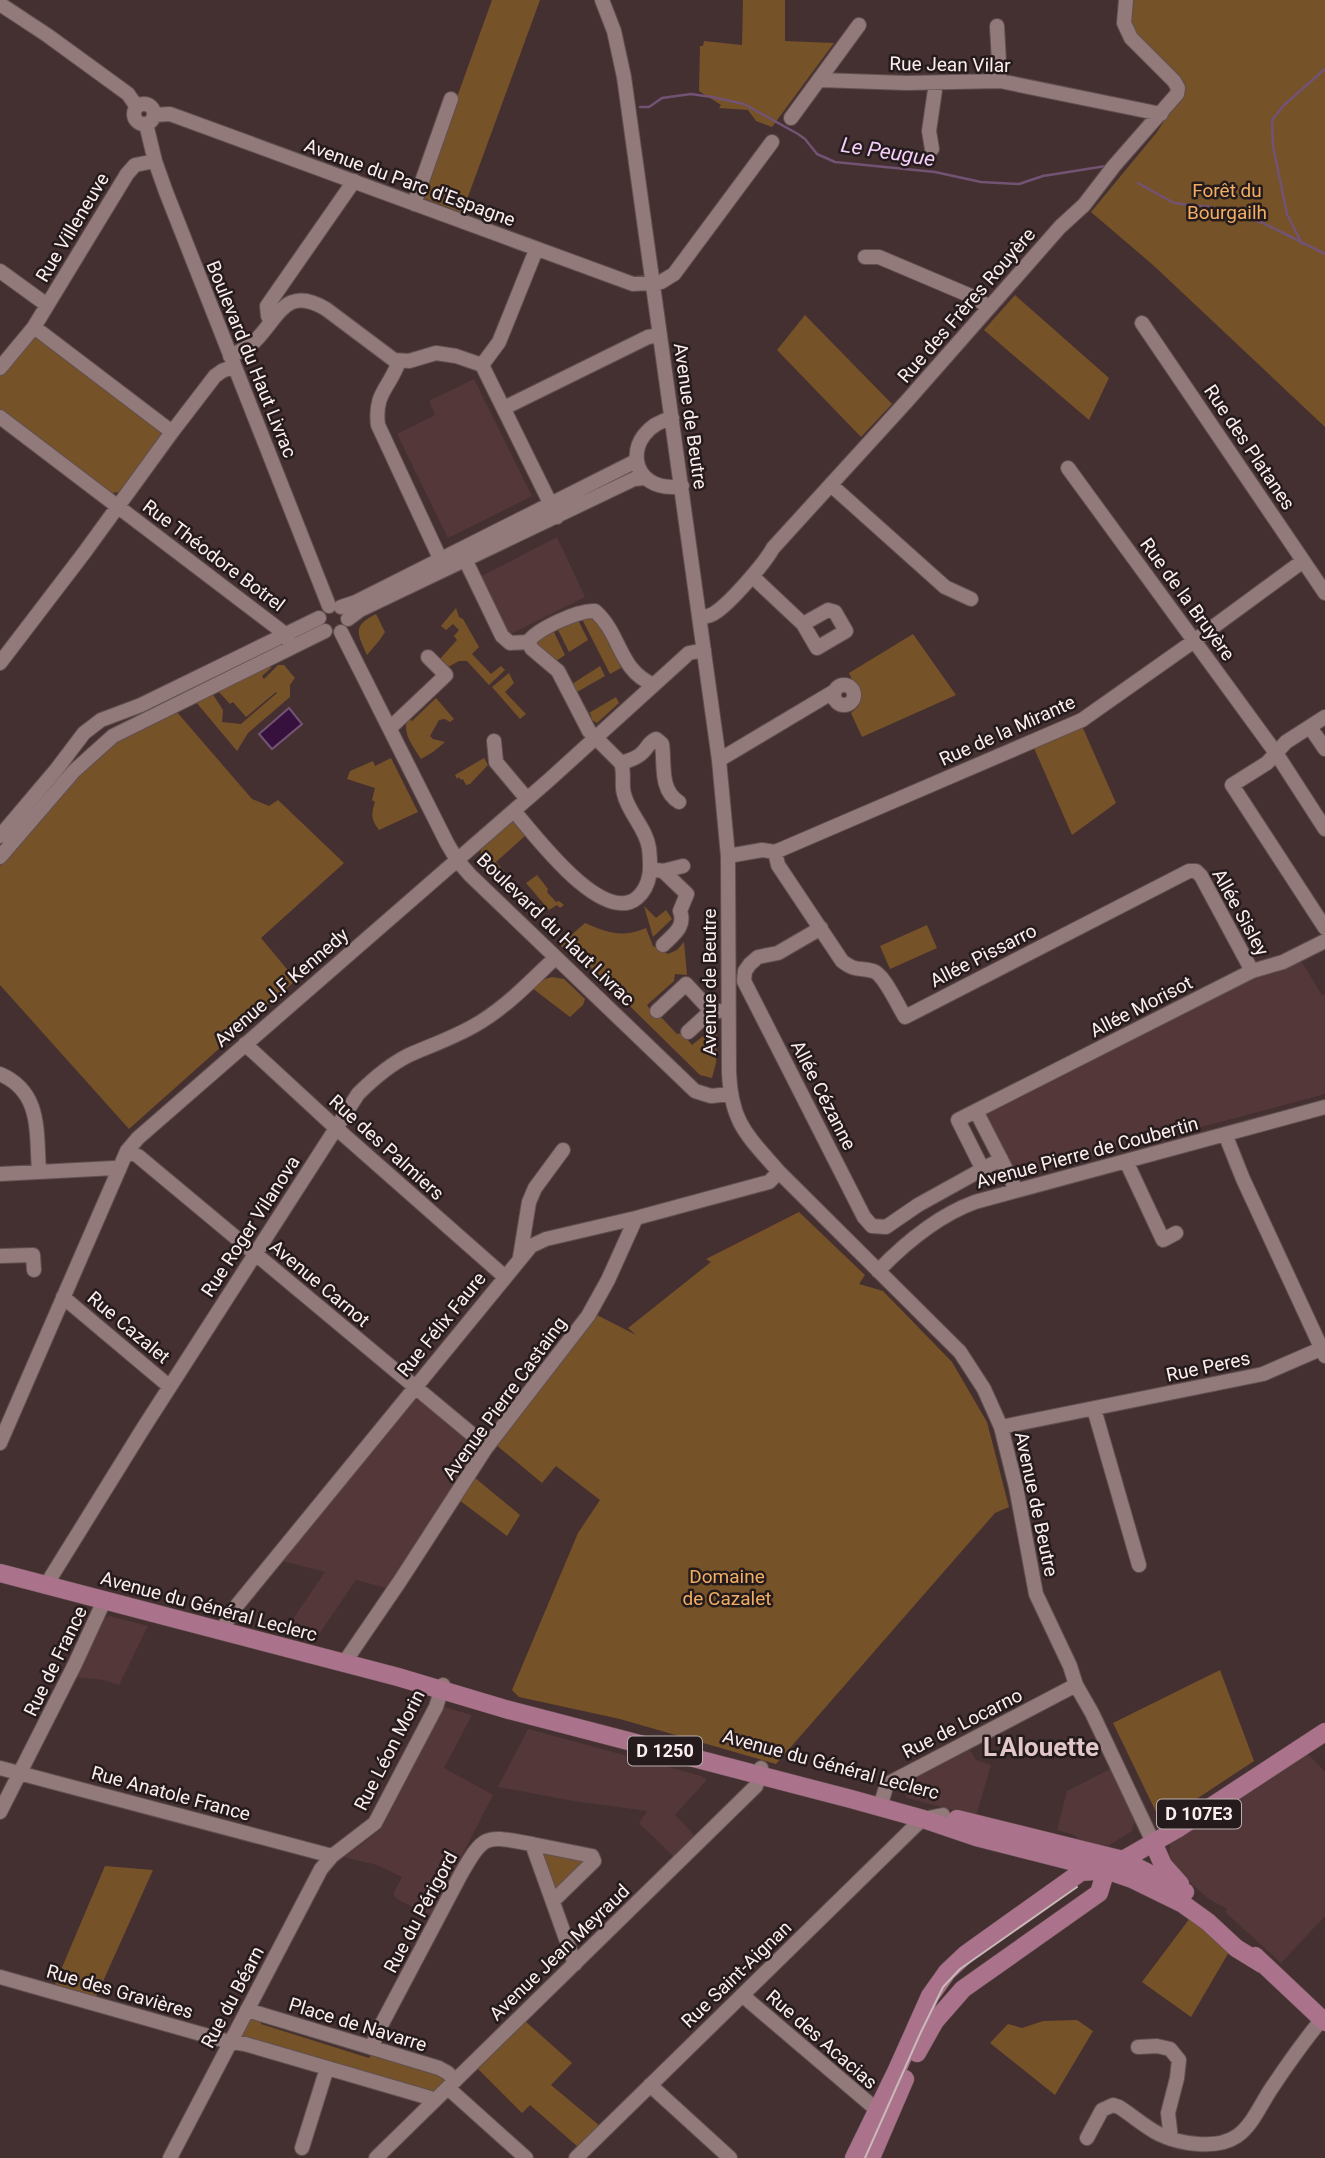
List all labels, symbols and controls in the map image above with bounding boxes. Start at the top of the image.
street label: Rue Jean Vilar [889,52,1011,77]
water label: Le Peugue [839,133,937,171]
street label: Avenue du Parc d'Espagne [301,134,518,231]
street label: Rue Villeneuve [31,169,114,286]
park label: Forêt du Bourgailh [1187,179,1267,224]
street label: Rue des Frères Rouyère [893,223,1040,388]
street label: Boulevard du Haut Livrac [201,257,302,461]
street label: Avenue de Beutre [669,342,712,491]
street label: Rue des Platanes [1199,380,1300,514]
street label: Rue Théodore Botrel [138,495,289,616]
street label: Rue de la Bruyère [1135,533,1240,665]
street label: Rue de la Mirante [936,690,1079,771]
street label: Boulevard du Haut Livrac [472,848,639,1011]
street label: Allée Sisley [1207,865,1274,960]
street label: Avenue de Beutre [698,908,721,1056]
street label: Allée Pissarro [926,919,1040,992]
street label: Avenue J.F Kennedy [210,923,353,1052]
street label: Allée Morisot [1086,971,1196,1042]
street label: Allée Cézanne [786,1037,861,1154]
street label: Rue des Palmiers [324,1090,449,1205]
street label: Avenue Pierre de Coubertin [973,1112,1201,1193]
street label: Rue Roger Vilanova [196,1151,305,1301]
street label: Avenue Carnot [265,1235,374,1332]
street label: Rue Félix Faure [392,1267,491,1381]
street label: Rue Cazalet [83,1286,175,1368]
street label: Avenue Pierre Castaing [438,1312,571,1484]
street label: Rue Peres [1164,1346,1252,1387]
street label: Avenue de Beutre [1010,1430,1063,1579]
park label: Domaine de Cazalet [683,1565,771,1610]
street label: Avenue du Général Leclerc [98,1566,320,1646]
street label: Rue de France [19,1602,92,1720]
street label: Rue de Locarno [898,1683,1026,1764]
street label: Rue Léon Morin [349,1686,430,1814]
street label: Avenue du Général Leclerc [720,1724,942,1804]
district label: L'Alouette [983,1732,1099,1762]
road number: D 1250 [628,1736,702,1766]
street label: Rue Anatole France [89,1761,253,1826]
road number: D 107E3 [1157,1800,1241,1828]
street label: Rue du Périgord [379,1848,462,1977]
street label: Avenue Jean Meyraud [484,1879,634,2025]
street label: Rue Saint-Aignan [677,1916,796,2033]
street label: Rue du Béarn [196,1942,269,2052]
street label: Rue des Gravières [44,1960,196,2023]
street label: Rue des Acacias [761,1985,882,2094]
street label: Place de Navarre [286,1993,430,2056]

